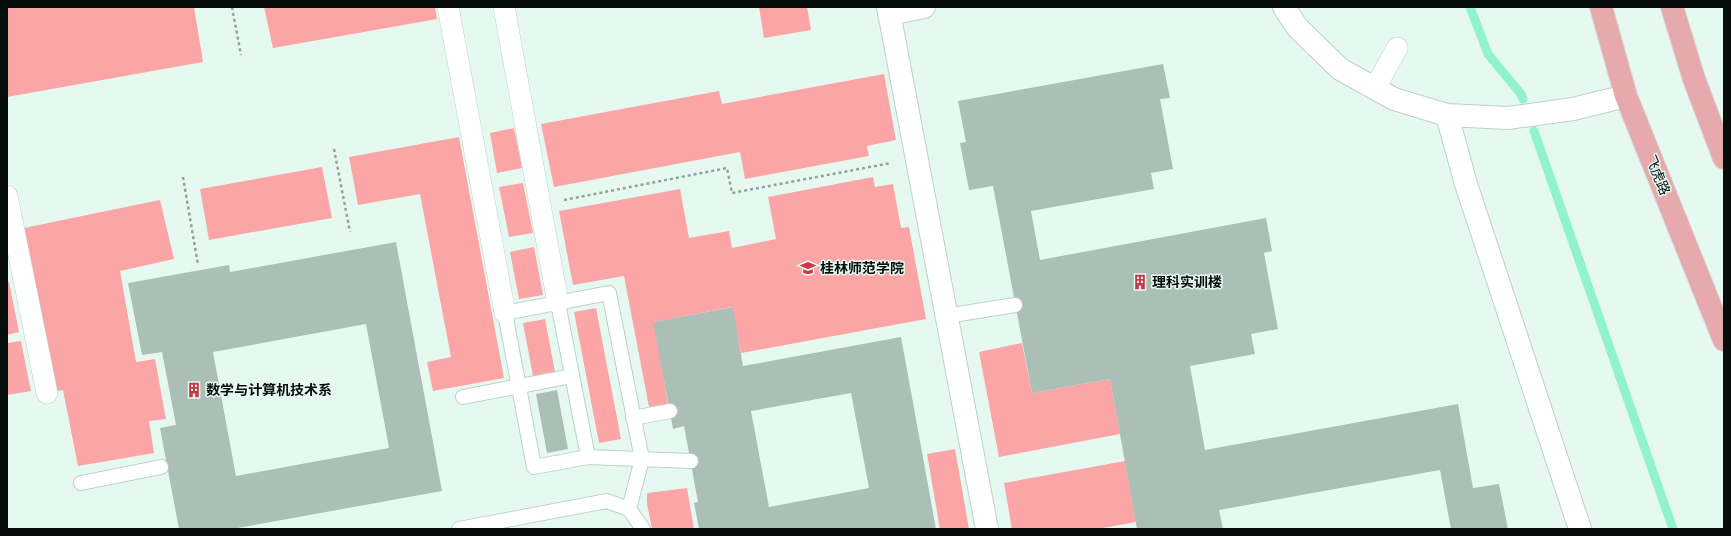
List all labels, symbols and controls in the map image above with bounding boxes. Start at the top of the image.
street label: 飞虎路 [1642,152,1674,198]
school or university icon: 桂林师范学院 [799,259,817,277]
place label: 桂林师范学院 [820,259,904,277]
building icon: 理科实训楼 [1131,273,1149,291]
place label: 理科实训楼 [1152,273,1222,291]
building icon: 数学与计算机技术系 [185,381,203,399]
place label: 数学与计算机技术系 [206,381,332,399]

